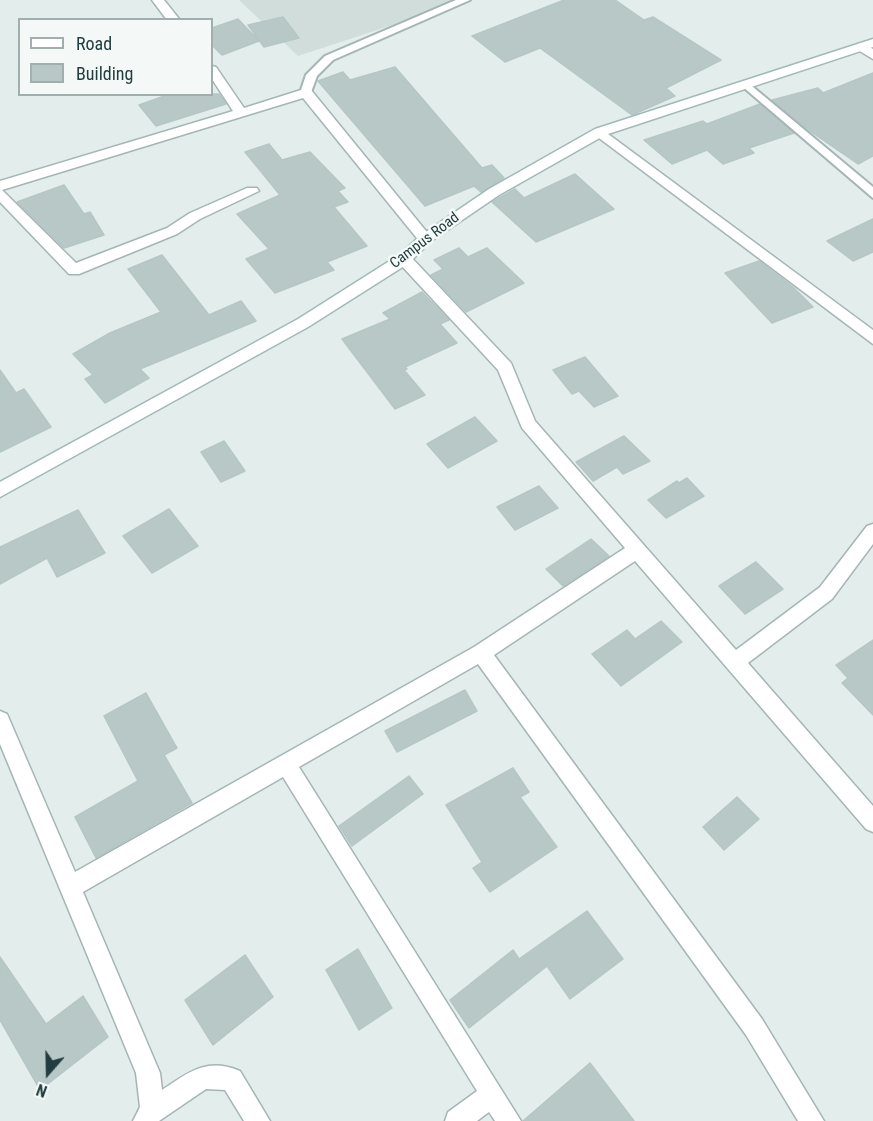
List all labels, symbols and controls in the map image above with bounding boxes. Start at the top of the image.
legend [18,18,213,96]
text: Road [76,33,112,54]
text: Building [76,63,133,84]
street label: Campus Road [387,209,463,273]
north arrow [18,1043,78,1103]
text: N [34,1080,50,1101]

